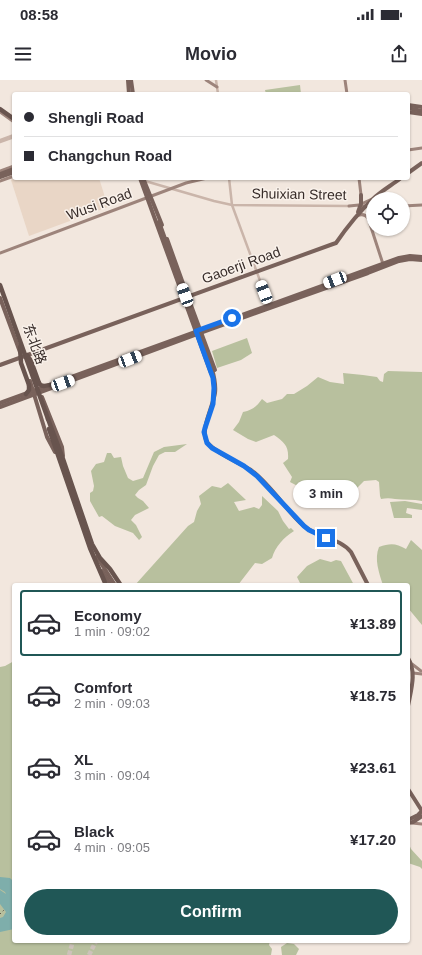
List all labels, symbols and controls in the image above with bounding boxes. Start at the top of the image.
text: 08:58 [20,6,58,23]
icon: menu [12,43,34,65]
icon: share [388,43,410,65]
text: Movio [185,44,237,64]
text: Shengli Road [48,109,144,126]
text: Changchun Road [48,147,172,164]
street label: Wusi Road [64,185,134,223]
street label: Shuixian Street [251,185,347,203]
map controls [366,192,410,236]
button: locate [366,192,410,236]
street label: Gaoerji Road [200,243,282,287]
car [322,270,348,290]
car [254,279,274,305]
car [175,282,195,308]
route start [223,309,241,327]
street label: 东北路 [20,322,50,366]
car [117,349,143,369]
car [50,373,76,393]
callout: 3 min [293,480,359,508]
text: 3 min [309,486,343,501]
route end [317,529,335,547]
icon: car [26,605,62,641]
text: Economy [74,607,142,624]
text: ¥13.89 [350,615,396,632]
text: 1 min · 09:02 [74,624,150,639]
icon: car [26,677,62,713]
text: Comfort [74,679,132,696]
text: ¥18.75 [350,687,396,704]
text: 2 min · 09:03 [74,696,150,711]
icon: car [26,749,62,785]
text: XL [74,751,93,768]
text: ¥23.61 [350,759,396,776]
text: 3 min · 09:04 [74,768,150,783]
icon: car [26,821,62,857]
text: Black [74,823,114,840]
text: ¥17.20 [350,831,396,848]
text: 4 min · 09:05 [74,840,150,855]
button: Confirm [24,889,398,935]

